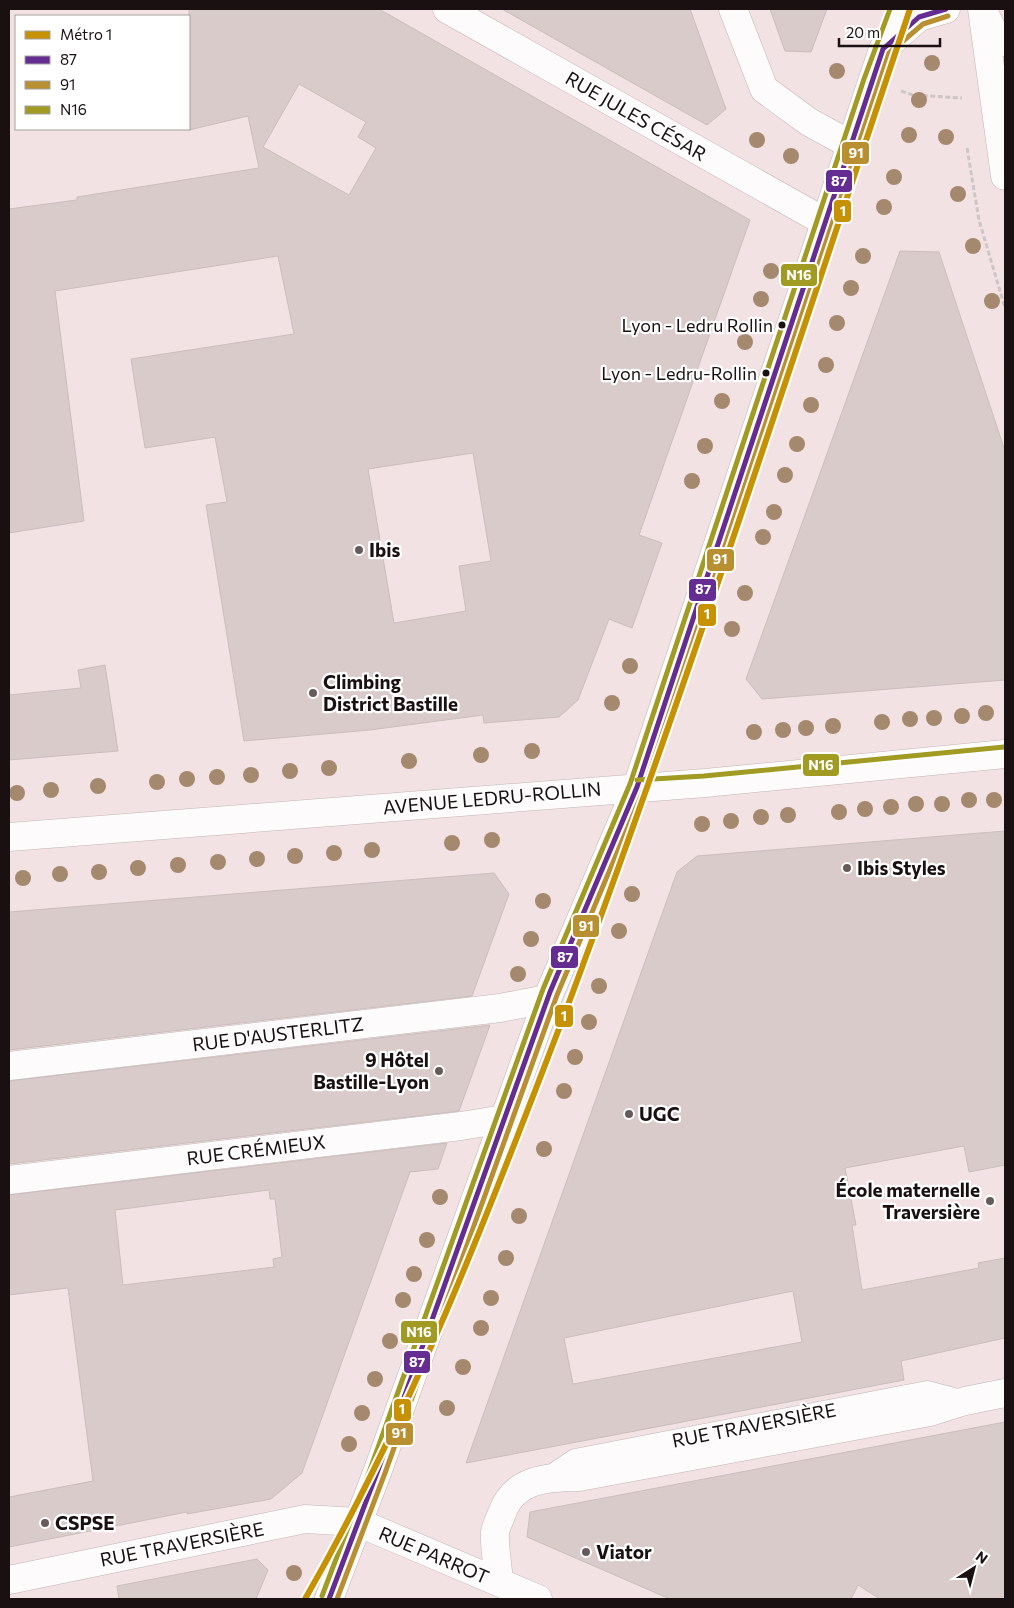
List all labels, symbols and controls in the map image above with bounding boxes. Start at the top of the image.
legend [15,15,190,130]
scale bar [839,15,940,47]
text: 20 m [846,23,880,41]
text: Métro 1 [60,25,112,43]
text: 87 [60,50,77,68]
street label: RUE JULES CÉSAR [562,66,711,165]
text: 91 [60,75,76,93]
text: N16 [60,100,87,118]
line badge: 91 [841,141,870,165]
text: 91 [849,144,863,161]
line badge: 87 [825,169,853,193]
text: 87 [831,172,847,189]
line badge: 1 [833,199,852,223]
text: 1 [840,202,846,219]
line badge: N16 [780,263,818,287]
text: N16 [786,266,812,283]
place label: Lyon - Ledru Rollin [621,314,773,336]
marker: Lyon - Ledru Rollin [777,320,787,330]
place label: Lyon - Ledru-Rollin [601,362,757,384]
marker: Lyon - Ledru-Rollin [761,368,771,378]
place label: Ibis [369,538,401,561]
marker: Ibis [353,544,365,556]
line badge: 91 [706,548,735,572]
text: 91 [713,550,727,567]
line badge: 87 [688,578,717,602]
text: 87 [695,580,711,597]
line badge: 1 [697,603,717,627]
text: 1 [704,605,710,622]
place label: Climbing District Bastille [323,670,458,715]
marker: Climbing District Bastille [307,687,319,699]
line badge: N16 [802,753,840,777]
text: N16 [808,756,834,773]
street label: AVENUE LEDRU-ROLLIN [382,777,602,818]
place label: Ibis Styles [857,856,946,879]
marker: Ibis Styles [841,862,853,874]
line badge: 91 [572,914,600,938]
text: 91 [579,917,593,934]
line badge: 87 [550,945,579,969]
text: 87 [557,948,573,965]
line badge: 1 [554,1004,574,1028]
text: 1 [561,1007,567,1024]
street label: RUE D'AUSTERLITZ [191,1012,365,1055]
place label: 9 Hôtel Bastille-Lyon [313,1048,429,1093]
marker: 9 Hôtel Bastille-Lyon [433,1065,445,1077]
place label: UGC [639,1102,680,1125]
marker: UGC [623,1108,635,1120]
street label: RUE CRÉMIEUX [185,1130,327,1169]
place label: École maternelle Traversière [836,1178,980,1223]
marker: École maternelle Traversière [984,1195,996,1207]
line badge: N16 [400,1320,438,1344]
text: N16 [406,1323,432,1340]
line badge: 87 [403,1350,431,1374]
text: 87 [409,1353,425,1370]
street label: RUE TRAVERSIÈRE [670,1397,838,1452]
line badge: 1 [393,1398,412,1422]
text: 1 [399,1400,405,1417]
line badge: 91 [385,1422,414,1446]
text: 91 [392,1424,406,1441]
place label: CSPSE [55,1511,114,1534]
street label: RUE TRAVERSIÈRE [98,1516,266,1571]
marker: CSPSE [39,1517,51,1529]
street label: RUE PARROT [376,1521,493,1588]
place label: Viator [596,1540,652,1563]
north arrow [949,1543,999,1593]
marker: Viator [580,1546,592,1558]
text: N [973,1547,991,1567]

